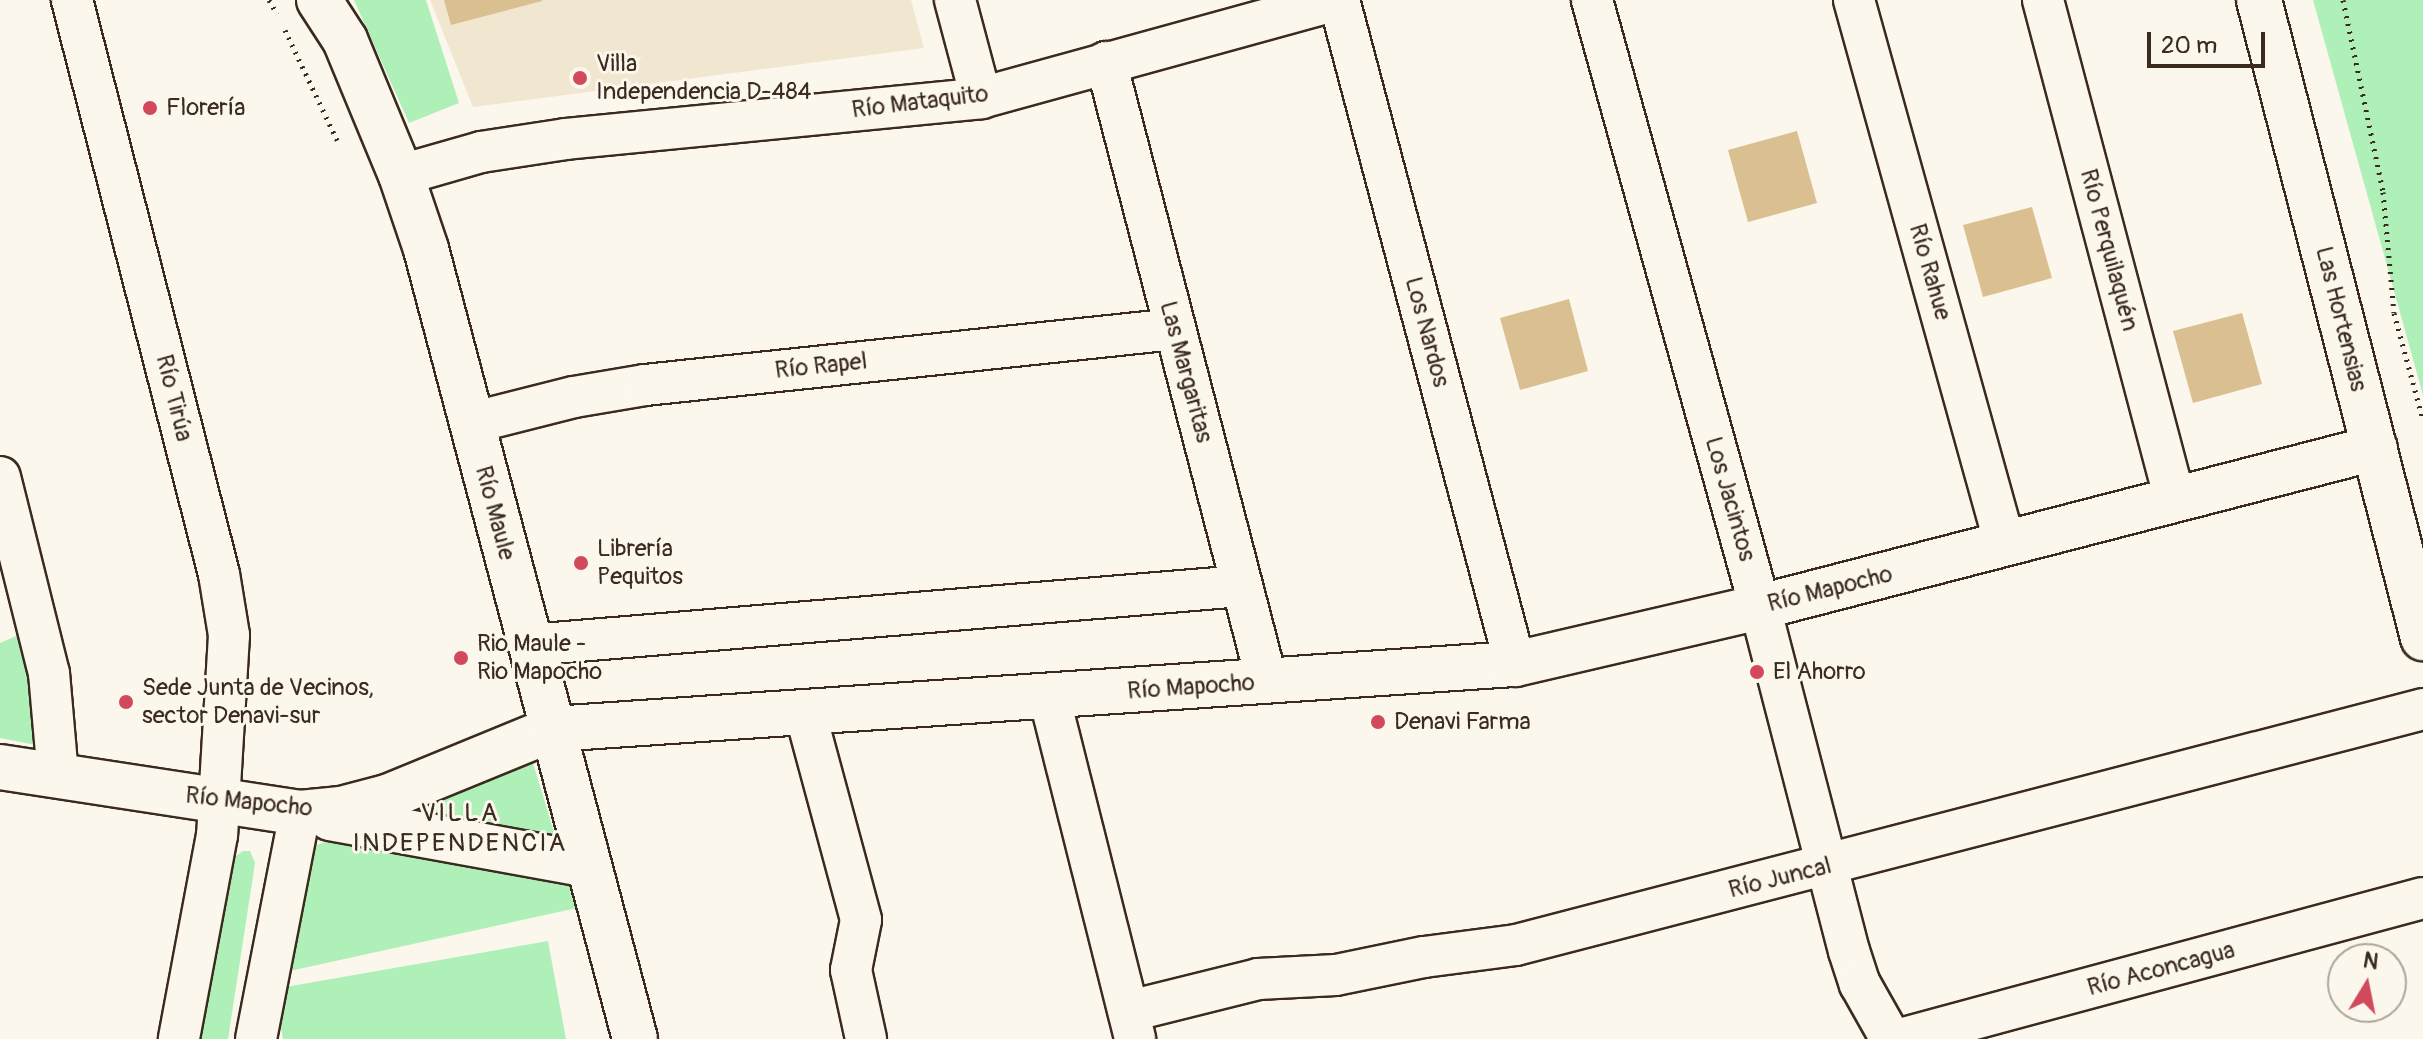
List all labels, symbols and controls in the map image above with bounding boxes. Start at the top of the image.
scale bar [2151,16,2269,66]
text: 20 m [2161,31,2217,60]
place label: Villa Independencia D-484 [596,50,811,106]
marker: Villa Independencia D-484 [571,69,589,87]
street label: Río Mataquito [850,79,990,125]
place label: Florería [166,94,245,122]
marker: Florería [141,99,159,117]
street label: Río Perquilaquén [2074,166,2144,334]
street label: Río Rahue [1903,220,1957,324]
street label: Las Hortensias [2309,244,2373,394]
street label: Los Nardos [1399,274,1455,390]
street label: Las Margaritas [1153,298,1219,446]
street label: Río Rapel [773,347,869,385]
street label: Río Tirúa [149,352,199,444]
street label: Los Jacintos [1699,434,1761,564]
street label: Río Maule [469,463,521,563]
place label: Librería Pequitos [597,535,683,591]
marker: Librería Pequitos [572,554,590,572]
street label: Río Mapocho [1765,560,1895,618]
place label: Rio Maule - Rio Mapocho [477,630,602,686]
marker: Rio Maule - Rio Mapocho [452,649,470,667]
place label: El Ahorro [1773,658,1866,686]
marker: El Ahorro [1748,663,1766,681]
street label: Río Mapocho [1126,668,1256,706]
place label: Sede Junta de Vecinos, sector Denavi-sur [142,674,374,730]
marker: Sede Junta de Vecinos, sector Denavi-sur [117,693,135,711]
place label: Denavi Farma [1394,708,1531,736]
marker: Denavi Farma [1369,713,1387,731]
street label: Río Mapocho [184,781,314,823]
district label: VILLA INDEPENDENCIA [353,798,567,860]
street label: Río Juncal [1726,851,1834,905]
street label: Río Aconcagua [2084,936,2238,1002]
north arrow [2327,943,2407,1023]
text: N [2361,946,2381,976]

